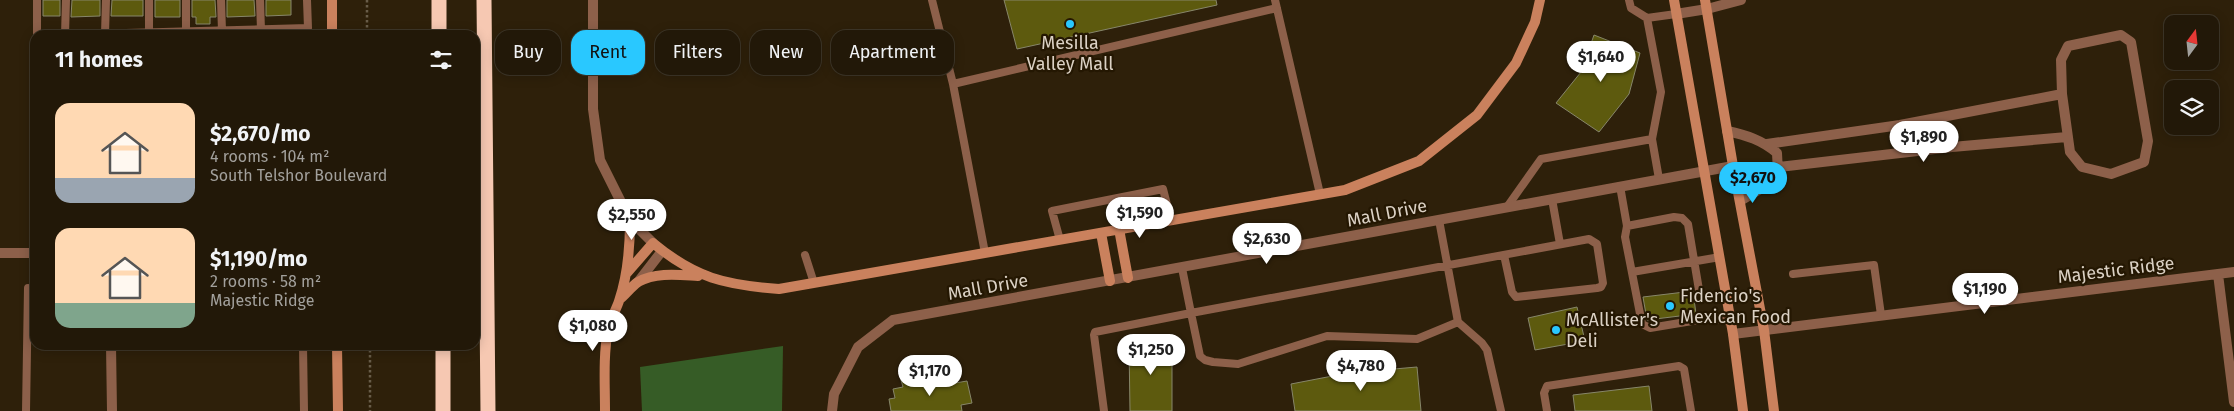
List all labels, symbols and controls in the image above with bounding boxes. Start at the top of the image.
north arrow [2164,15,2219,70]
map controls [2164,15,2219,135]
marker: Mesilla Valley Mall [1064,18,1076,30]
chip: Buy [495,30,561,75]
chip: Rent [571,30,645,75]
chip: Filters [655,30,740,75]
chip: New [750,30,821,75]
chip: Apartment [831,30,954,75]
place label: Mesilla Valley Mall [1027,32,1113,75]
pin: $1,640 [1560,41,1642,83]
icon: filters [427,46,455,74]
text: 11 homes [55,47,143,73]
text: $1,640 [1578,47,1624,66]
button: layers [2164,80,2219,135]
pin: $1,890 [1883,120,1965,163]
text: $2,670/mo [210,121,311,147]
icon: home [95,123,155,183]
text: $1,890 [1901,127,1947,146]
text: 4 rooms · 104 m² [210,147,329,166]
pin: $2,670 [1712,162,1794,204]
text: South Telshor Boulevard [210,166,387,185]
text: $2,670 [1730,168,1776,187]
street label: Mall Drive [1345,194,1429,232]
pin: $1,590 [1099,196,1181,239]
pin: $2,550 [591,198,673,241]
text: $1,590 [1117,203,1163,222]
text: $2,550 [608,205,656,224]
pin: $2,630 [1226,222,1308,265]
text: $2,630 [1243,229,1291,248]
text: $1,190/mo [210,246,308,272]
icon: home [95,248,155,308]
street label: Majestic Ridge [2056,252,2176,288]
street label: Mall Drive [946,269,1030,305]
text: 2 rooms · 58 m² [210,272,321,291]
pin: $1,190 [1944,272,2026,315]
text: $1,190 [1963,279,2007,298]
place label: Fidencio's Mexican Food [1680,285,1791,328]
text: Majestic Ridge [210,291,314,310]
marker: Fidencio's Mexican Food [1664,300,1676,312]
place label: McAllister's Deli [1566,309,1658,352]
pin: $1,080 [552,310,634,352]
text: $1,080 [569,316,617,335]
marker: McAllister's Deli [1550,324,1562,336]
pin: $1,250 [1110,334,1192,376]
text: $1,250 [1128,340,1174,359]
pin: $4,780 [1320,350,1402,392]
pin: $1,170 [889,354,971,397]
text: $4,780 [1337,356,1385,375]
text: $1,170 [909,361,951,380]

